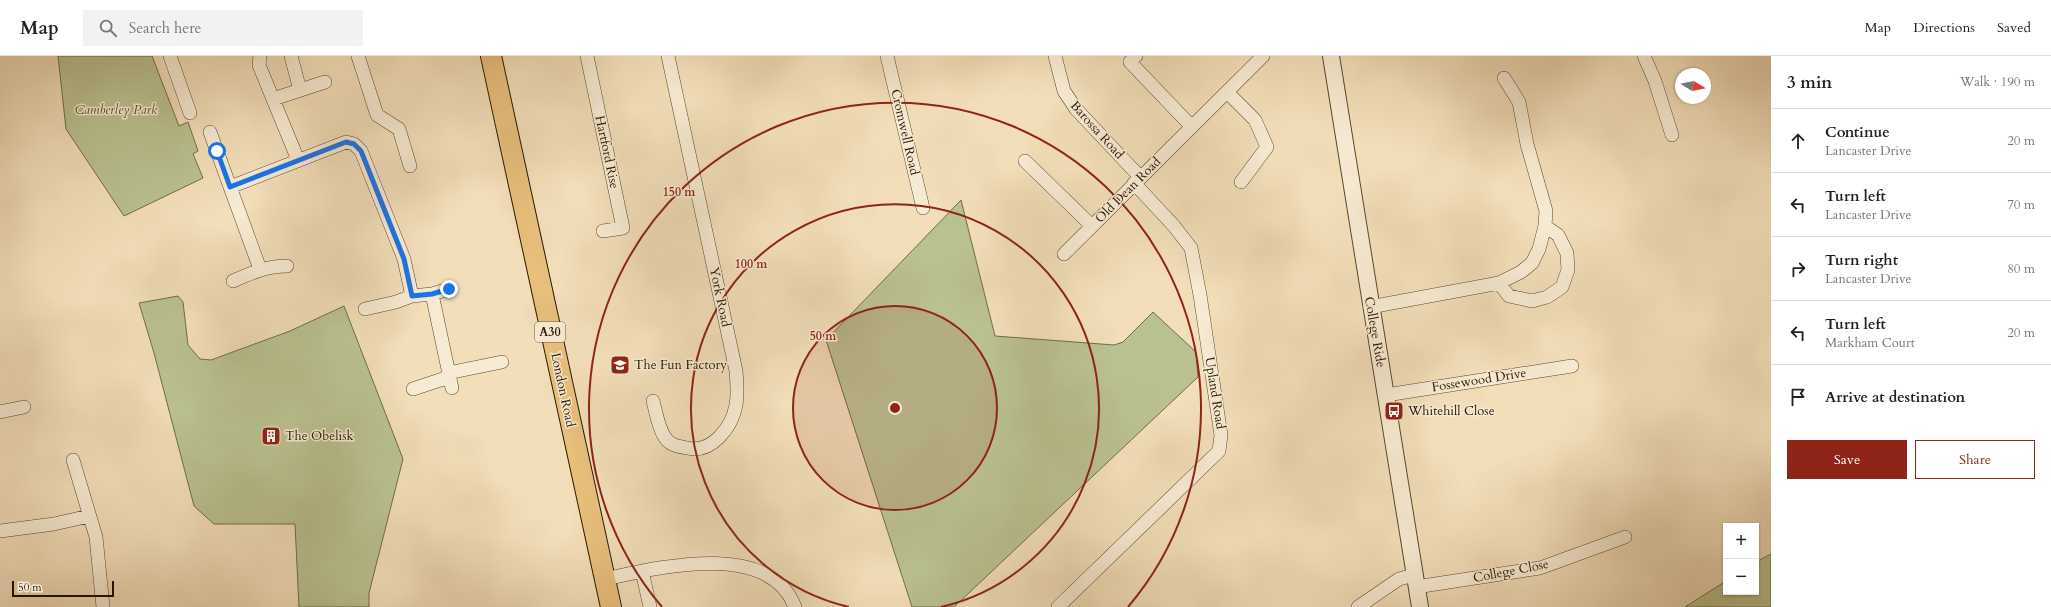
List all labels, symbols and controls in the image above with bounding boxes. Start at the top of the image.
search box [83,10,363,46]
text: Map [20,15,59,41]
icon: search [97,17,119,39]
text: Search here [129,18,201,38]
text: Map [1865,18,1891,37]
text: Directions [1913,18,1975,37]
text: Saved [1997,18,2031,37]
north arrow [1675,68,1711,104]
text: 3 min [1787,71,1832,94]
text: Walk · 190 m [1960,73,2035,91]
street label: Cromwell Road [886,87,924,177]
street label: Barossa Road [1066,97,1128,163]
park label: Camberley Park [75,101,158,119]
street label: Hartford Rise [590,114,624,190]
text: Continue [1825,122,1890,142]
icon: ahead [1787,130,1809,152]
text: 20 m [2007,132,2035,150]
route start [208,142,226,160]
text: Lancaster Drive [1825,142,1911,160]
street label: Old Dean Road [1091,153,1165,227]
text: 150 m [663,184,696,200]
text: Turn left [1825,186,1886,206]
icon: left [1787,194,1809,216]
text: 70 m [2007,196,2035,214]
text: Lancaster Drive [1825,206,1911,224]
text: Turn right [1825,250,1898,270]
text: 100 m [735,256,768,272]
icon: right [1787,258,1809,280]
text: 80 m [2007,260,2035,278]
street label: York Road [705,266,735,329]
text: Lancaster Drive [1825,270,1911,288]
route end [440,280,458,298]
street label: College Ride [1360,295,1390,369]
text: Turn left [1825,314,1886,334]
road number: A30 [535,322,565,342]
icon: left [1787,322,1809,344]
text: 20 m [2007,324,2035,342]
text: 50 m [810,328,837,344]
text: Markham Court [1825,334,1915,352]
street label: London Road [546,351,580,429]
school or university icon: The Fun Factory [609,354,631,376]
place label: The Fun Factory [634,356,727,374]
street label: Upland Road [1200,356,1230,430]
street label: Fossewood Drive [1430,364,1528,396]
icon: arrive [1787,386,1809,408]
text: Arrive at destination [1825,387,1965,407]
bus stop icon: Whitehill Close [1383,400,1405,422]
centre of rings [888,401,902,415]
place label: Whitehill Close [1407,402,1495,420]
building icon: The Obelisk [260,425,282,447]
place label: The Obelisk [285,427,353,445]
button: Save [1787,440,1907,479]
button: Share [1915,440,2035,479]
map controls [1723,523,1759,595]
button: + [1723,523,1759,559]
street label: College Close [1472,555,1550,587]
button: − [1723,559,1759,595]
scale bar [12,579,114,598]
text: 50 m [18,580,42,595]

